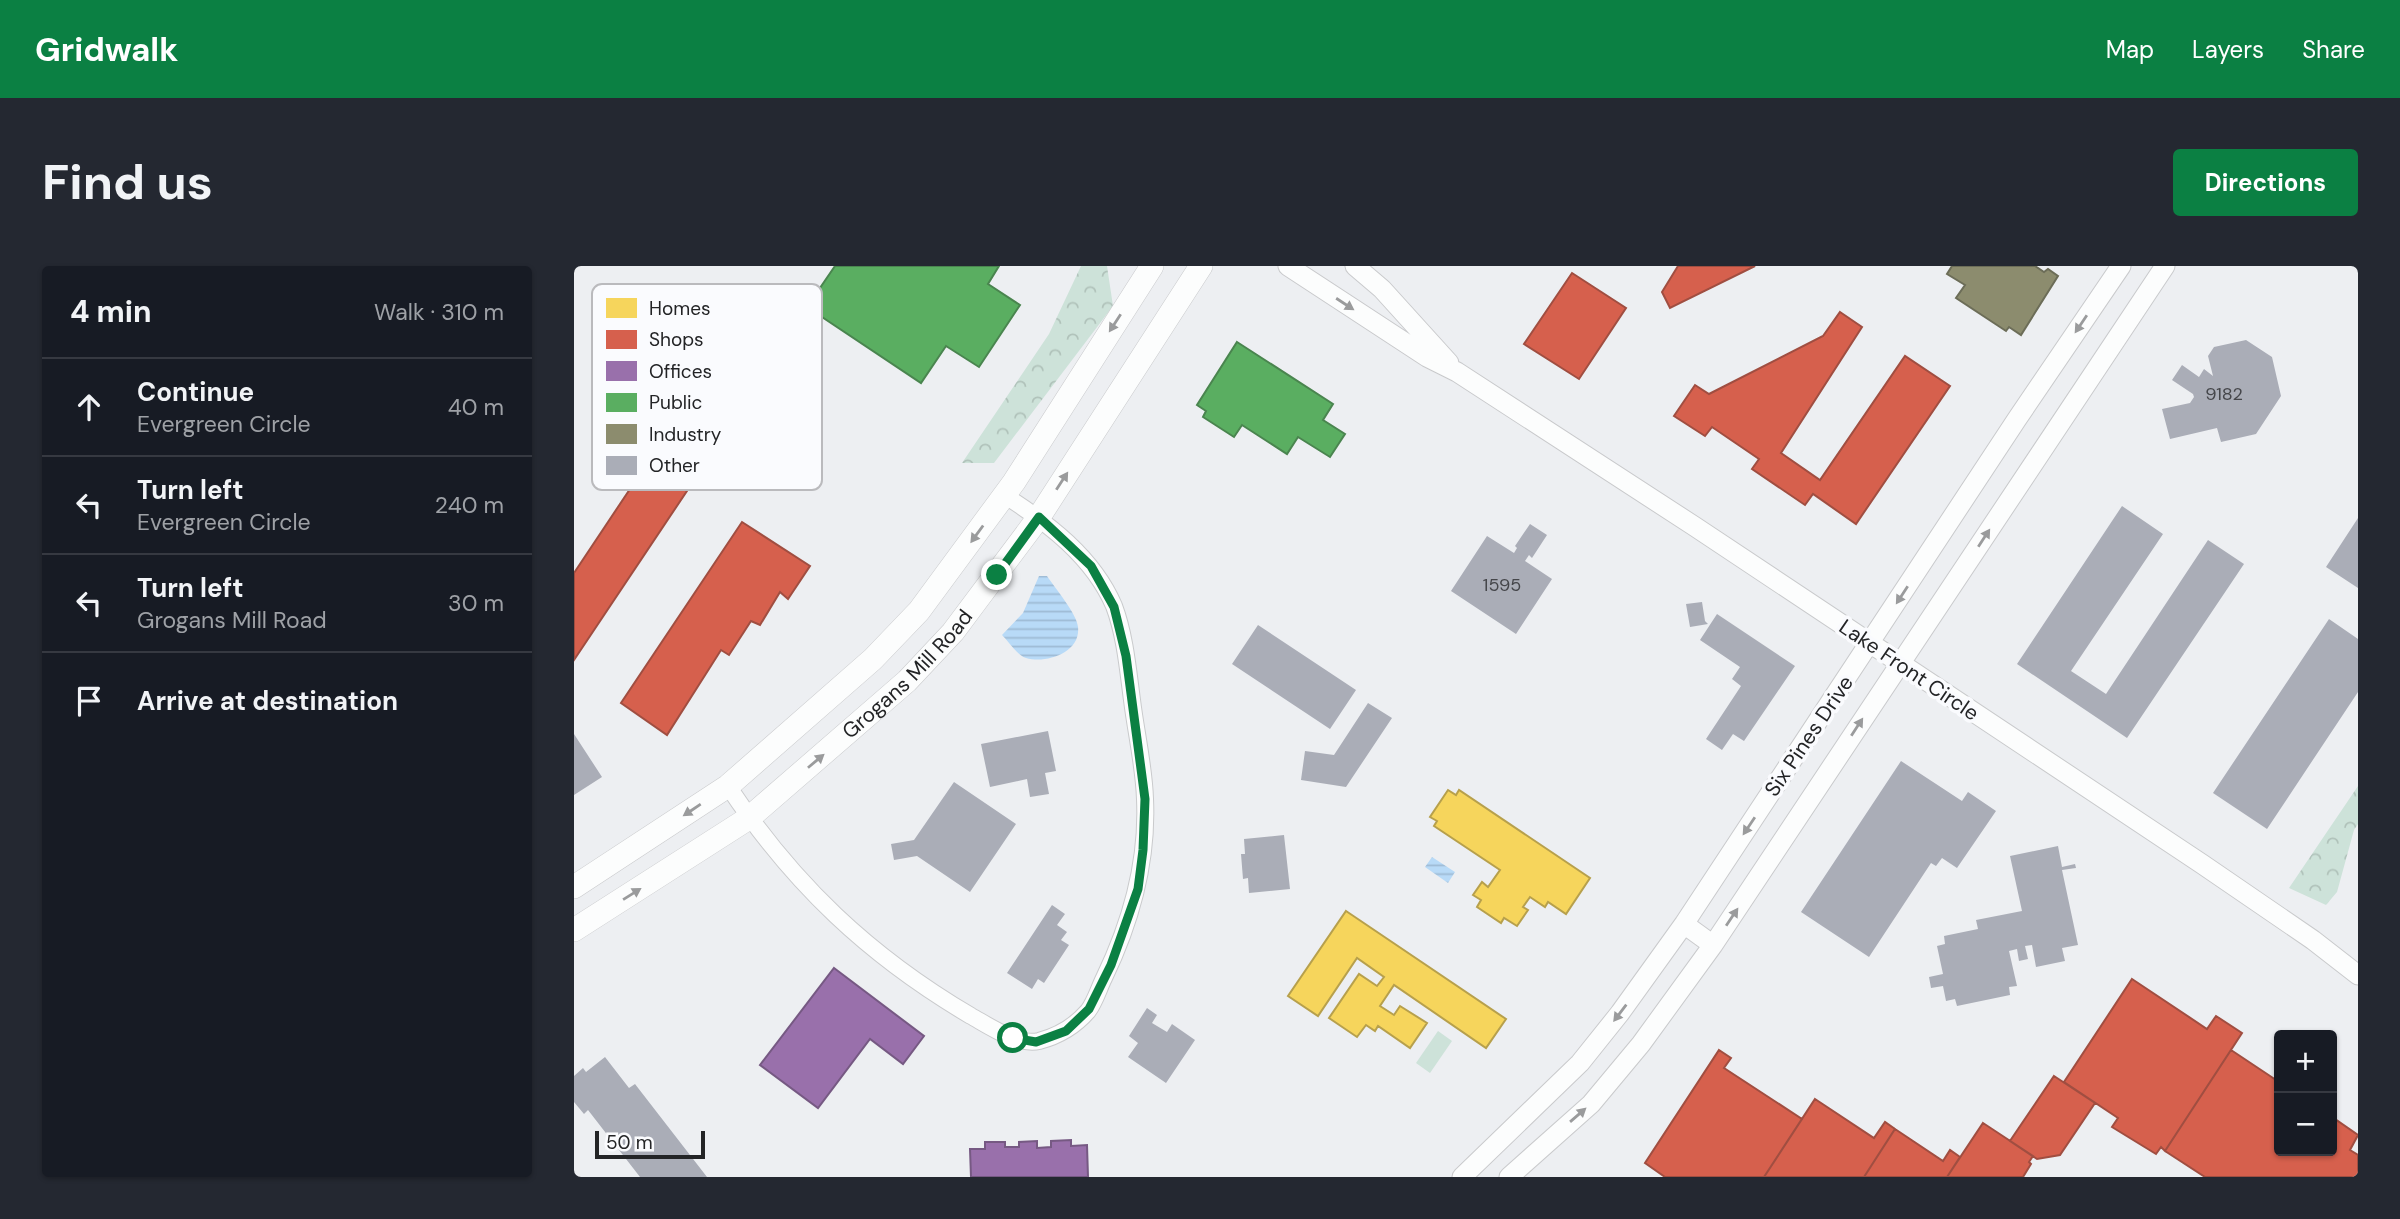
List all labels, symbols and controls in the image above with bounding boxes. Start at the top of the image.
text: Gridwalk [35,28,178,71]
text: Map [2106,34,2154,65]
text: Layers [2192,34,2264,65]
text: Share [2302,34,2365,65]
button: Directions [2173,149,2358,216]
text: Find us [42,150,213,214]
legend [592,284,822,490]
text: 4 min [70,292,152,331]
text: Homes [649,296,710,321]
text: Walk · 310 m [374,297,504,327]
one-way arrow [1336,297,1355,310]
one-way arrow [1109,314,1122,333]
one-way arrow [2075,314,2088,334]
text: Shops [649,327,704,352]
text: Offices [649,359,712,384]
text: Continue [137,375,254,409]
house number: 9182 [2205,382,2243,406]
icon: ahead [70,388,108,426]
text: Public [649,390,702,415]
text: 40 m [448,392,504,422]
text: Evergreen Circle [137,409,311,439]
text: Industry [649,422,722,447]
text: Other [649,453,700,478]
one-way arrow [1055,471,1068,491]
text: Turn left [137,473,244,507]
icon: left [70,486,108,524]
text: 240 m [435,490,504,520]
text: Evergreen Circle [137,507,311,537]
one-way arrow [970,525,984,543]
one-way arrow [1977,529,1991,547]
route end [981,559,1012,590]
text: Turn left [137,571,244,605]
house number: 1595 [1483,573,1521,597]
icon: left [70,584,108,622]
one-way arrow [1895,585,1908,605]
text: 30 m [448,588,504,618]
street label: Grogans Mill Road [836,604,979,745]
text: Grogans Mill Road [137,605,327,635]
street label: Lake Front Circle [1834,613,1984,727]
street label: Six Pines Drive [1758,670,1860,802]
icon: arrive [70,682,108,720]
text: Arrive at destination [137,684,398,718]
one-way arrow [1850,717,1863,736]
one-way arrow [807,754,824,769]
one-way arrow [682,803,701,816]
one-way arrow [1742,817,1756,835]
one-way arrow [622,887,641,900]
one-way arrow [1725,907,1738,926]
one-way arrow [1613,1004,1627,1022]
route start [997,1022,1028,1053]
map controls [2274,1030,2337,1156]
button: + [2274,1030,2337,1093]
button: − [2274,1093,2337,1156]
one-way arrow [1569,1107,1587,1123]
scale bar [595,1128,705,1160]
text: 50 m [606,1130,653,1155]

